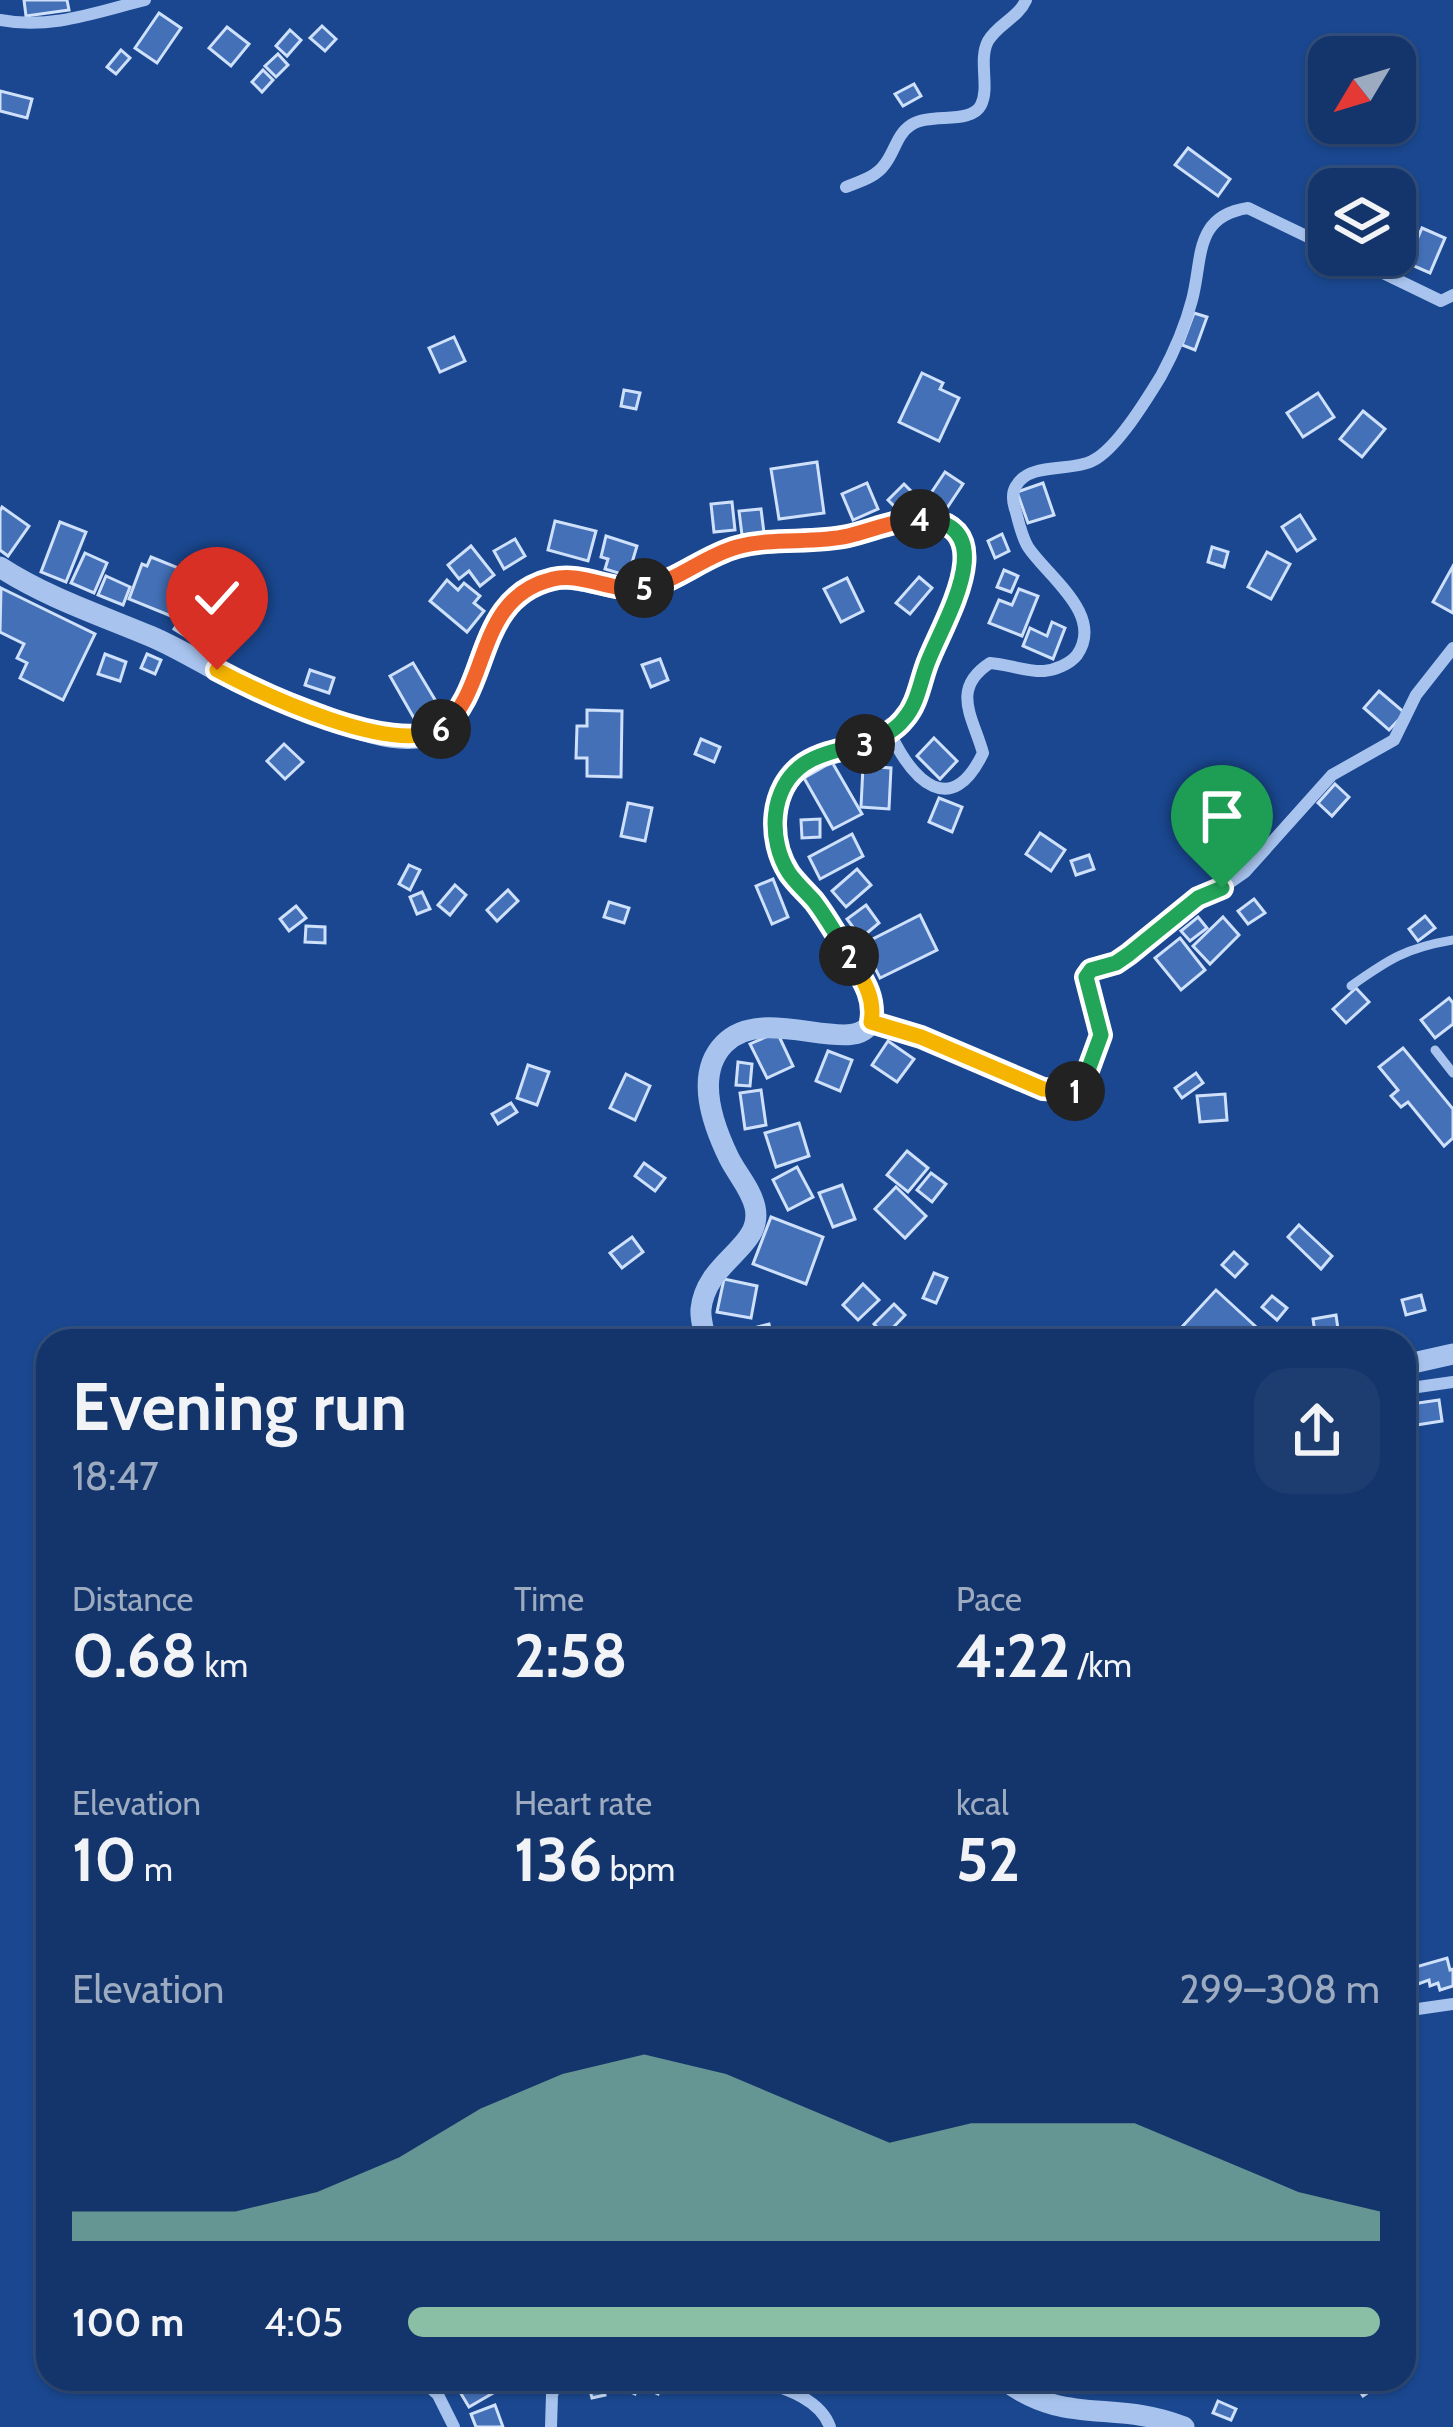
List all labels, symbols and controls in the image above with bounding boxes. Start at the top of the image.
north arrow [1308,36,1416,144]
map controls [1308,36,1416,276]
button: layers [1308,168,1416,276]
pin: 4 [890,489,950,549]
text: 4 [910,499,930,539]
pin [166,547,268,670]
pin: 5 [614,558,674,618]
icon: check [184,565,250,631]
text: 5 [635,568,653,608]
pin: 6 [411,699,471,759]
text: 6 [432,709,450,749]
pin: 3 [835,714,895,774]
text: 3 [856,724,874,764]
pin [1171,765,1273,888]
icon: arrive [1189,783,1255,849]
pin: 2 [819,926,879,986]
text: 2 [840,936,858,976]
pin: 1 [1045,1061,1105,1121]
text: 1 [1069,1071,1081,1111]
text: Evening run [72,1366,407,1447]
button: share [1254,1368,1380,1494]
text: 18:47 [72,1452,159,1500]
text: Distance [72,1579,193,1619]
text: Time [514,1579,584,1619]
text: Pace [956,1579,1022,1619]
text: 0.68 [72,1619,197,1692]
text: 2:58 [514,1619,628,1692]
text: 4:22 [956,1619,1070,1692]
text: km [197,1645,248,1685]
text: /km [1070,1645,1132,1685]
text: Elevation [72,1783,201,1823]
text: Heart rate [514,1783,652,1823]
text: kcal [956,1783,1009,1823]
text: 10 [72,1823,137,1896]
text: 136 [514,1823,602,1896]
text: 52 [956,1823,1020,1896]
text: m [137,1849,173,1889]
text: bpm [602,1849,675,1889]
text: Elevation [72,1965,224,2013]
text: 299–308 m [1180,1965,1380,2013]
text: 100 m [72,2298,184,2346]
text: 4:05 [264,2298,343,2346]

